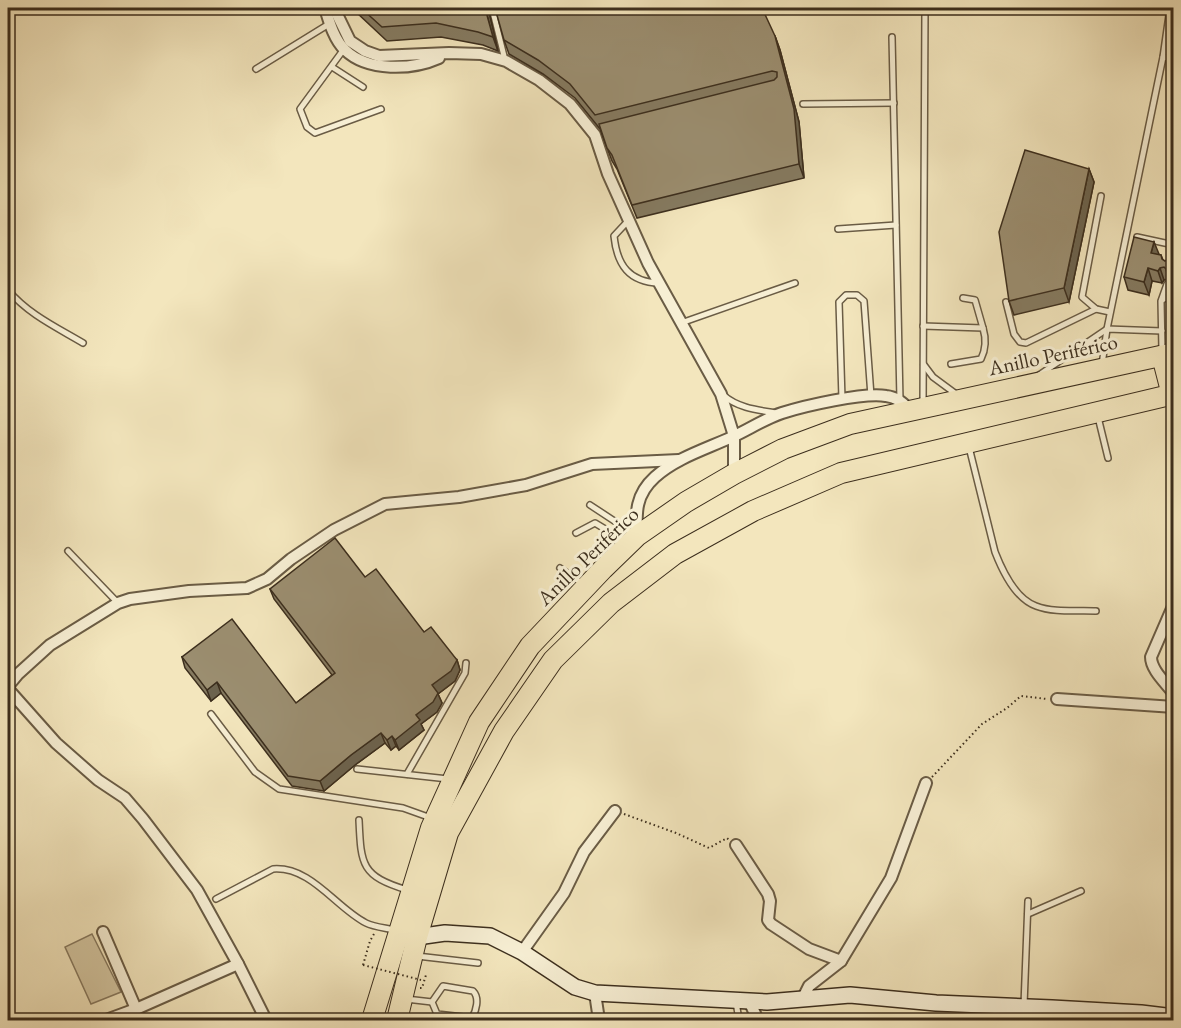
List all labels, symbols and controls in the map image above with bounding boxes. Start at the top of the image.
street label: Anillo Periférico [985,328,1120,382]
street label: Anillo Periférico [530,500,644,612]

